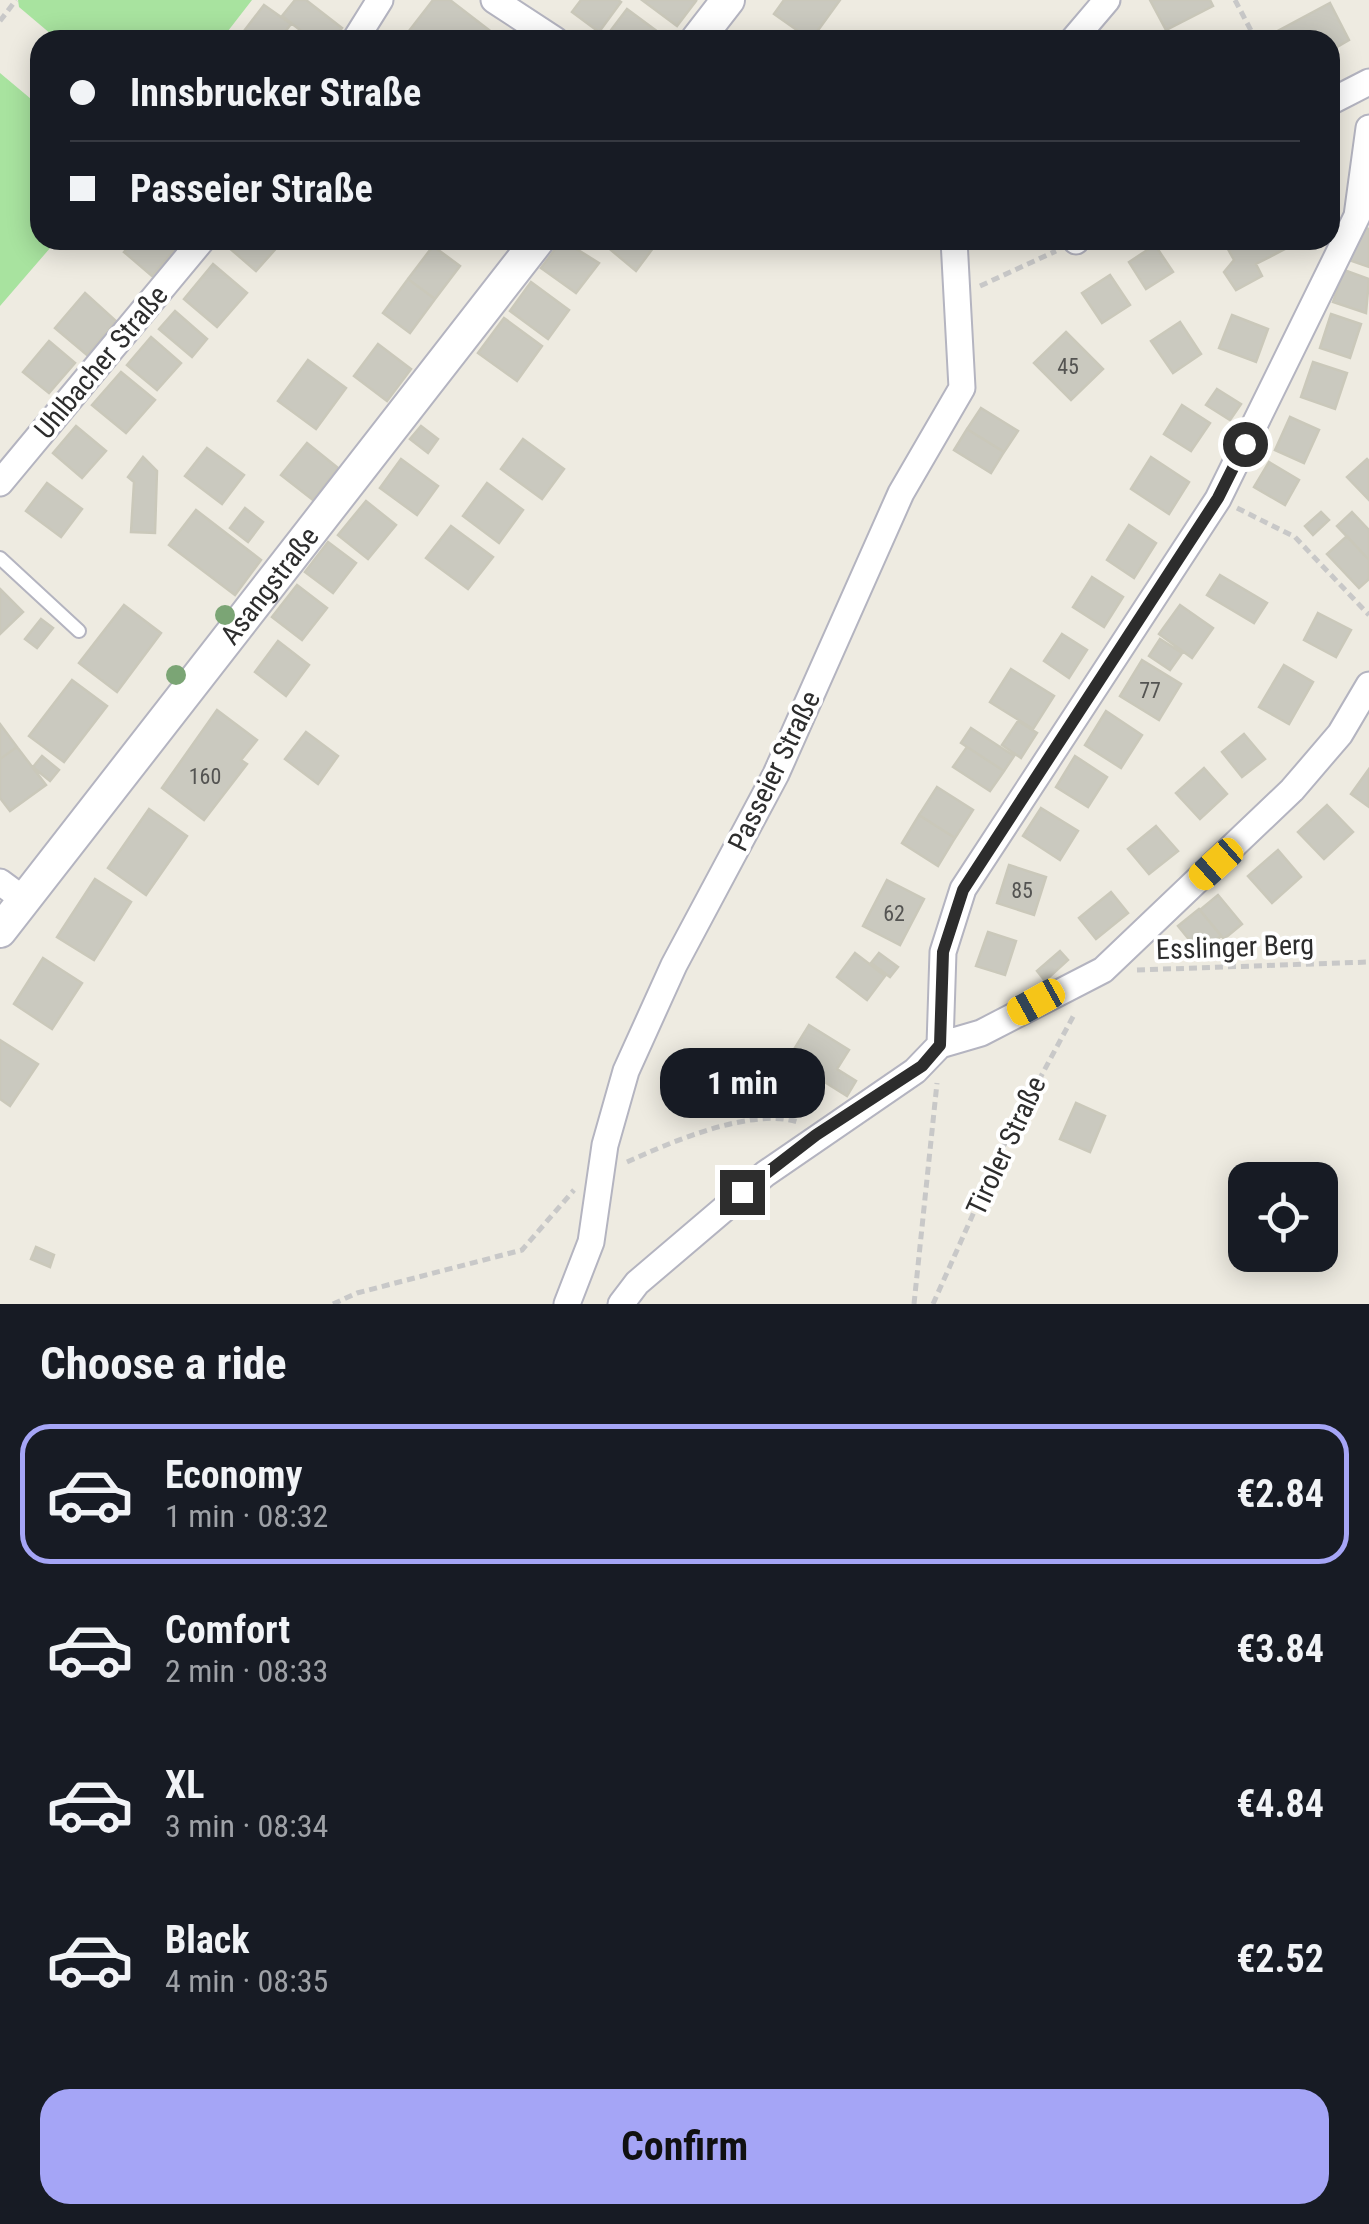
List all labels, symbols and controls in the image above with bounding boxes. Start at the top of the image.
text: Innsbrucker Straße [130,71,421,115]
text: Passeier Straße [130,167,373,211]
street label: Uhlbacher Straße [27,279,175,445]
house number: 45 [1057,354,1079,379]
route start [1223,422,1268,467]
street label: Asangstraße [213,520,325,651]
house number: 77 [1139,678,1161,703]
street label: Passeier Straße [721,686,827,856]
house number: 160 [189,764,221,789]
car [1184,833,1248,895]
house number: 85 [1011,878,1033,903]
house number: 62 [883,901,905,926]
street label: Esslinger Berg [1155,928,1315,966]
car [1002,974,1070,1030]
callout: 1 min [660,1047,824,1117]
text: 1 min [707,1064,778,1102]
street label: Tiroler Straße [959,1071,1053,1221]
map controls [1228,1162,1338,1272]
button: locate [1228,1162,1338,1272]
route end [720,1170,765,1215]
text: Choose a ride [40,1337,287,1390]
icon: car [45,1449,135,1539]
text: Economy [165,1453,302,1497]
text: €2.84 [1236,1472,1324,1516]
text: 1 min · 08:32 [165,1497,328,1535]
icon: car [45,1604,135,1694]
text: Comfort [165,1608,290,1652]
text: €3.84 [1236,1627,1324,1671]
text: 2 min · 08:33 [165,1652,328,1690]
icon: car [45,1759,135,1849]
text: XL [165,1763,204,1807]
text: €4.84 [1236,1782,1324,1826]
text: 3 min · 08:34 [165,1807,328,1845]
icon: car [45,1914,135,2004]
text: Black [165,1918,249,1962]
text: €2.52 [1236,1937,1324,1981]
text: 4 min · 08:35 [165,1962,328,2000]
button: Confirm [40,2089,1329,2204]

